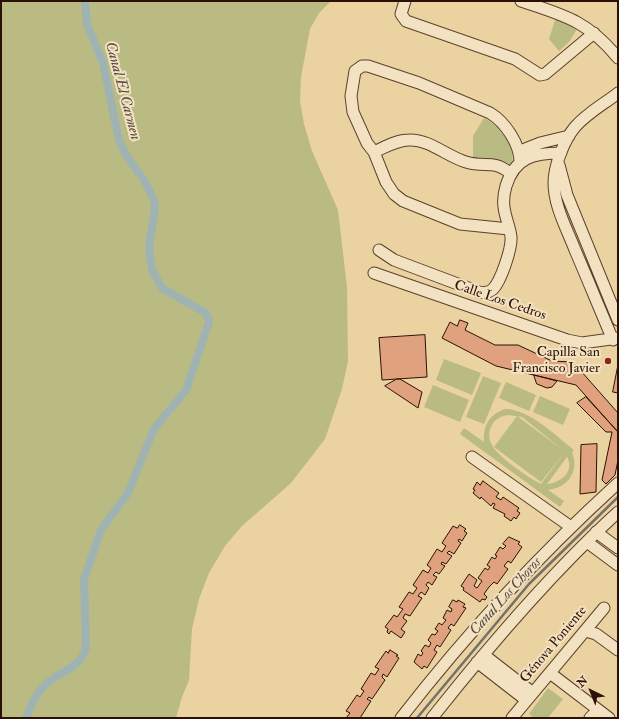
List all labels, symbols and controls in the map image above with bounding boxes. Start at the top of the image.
water label: Canal El Carmen [100,40,144,142]
street label: Calle Los Cedros [452,277,548,325]
place label: Capilla San Francisco Javier [512,345,600,378]
marker: Capilla San Francisco Javier [603,356,613,366]
water label: Canal Los Choros [466,554,546,640]
street label: Génova Poniente [517,603,591,687]
north arrow [571,671,611,711]
text: N [574,674,591,690]

